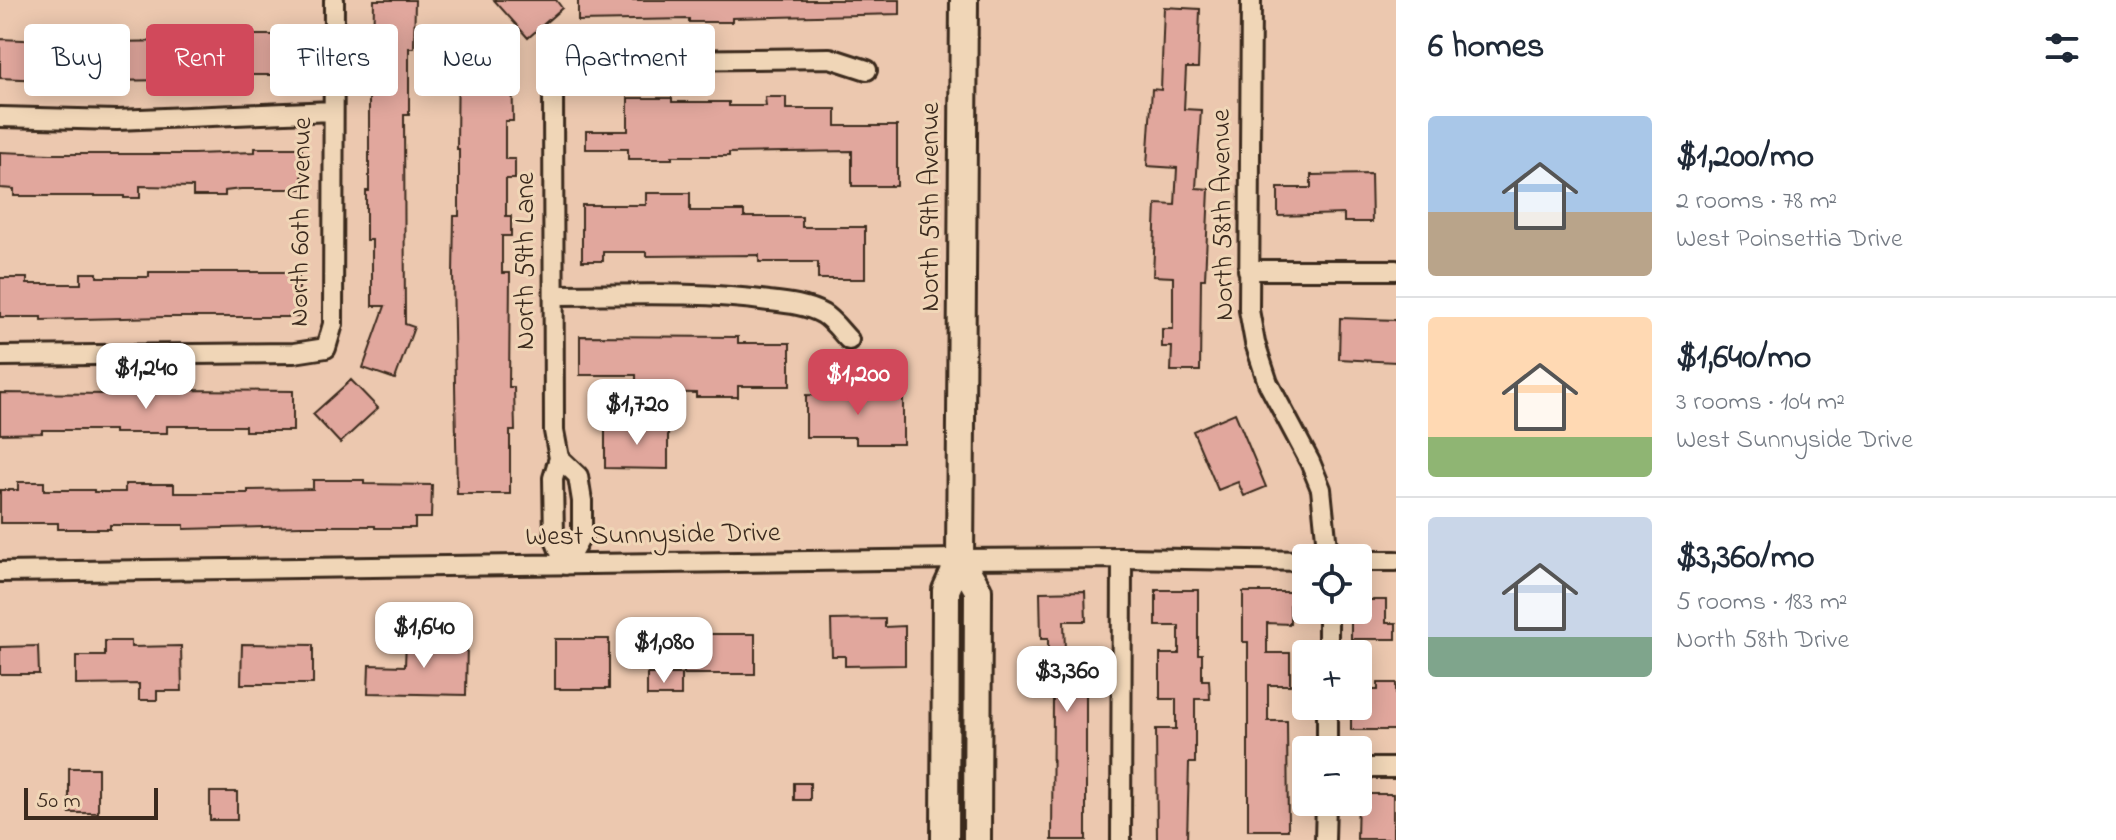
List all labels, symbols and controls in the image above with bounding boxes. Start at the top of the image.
text: 6 homes [1428,23,1544,73]
chip: Buy [24,24,130,96]
chip: Rent [146,24,254,96]
chip: Filters [270,24,398,96]
chip: New [414,24,520,96]
chip: Apartment [536,24,715,96]
icon: filters [2040,26,2084,70]
street label: North 59th Avenue [911,102,952,312]
street label: North 58th Avenue [1202,108,1246,321]
street label: North 60th Avenue [280,116,324,327]
text: $1,200/mo [1676,133,1814,183]
icon: home [1492,148,1588,244]
street label: North 59th Lane [506,172,547,350]
text: 2 rooms · 78 m² [1676,183,1837,221]
text: West Poinsettia Drive [1676,221,1903,259]
text: $1,640/mo [1676,334,1812,384]
pin: $1,240 [81,343,211,411]
pin: $1,200 [793,349,923,417]
icon: home [1492,349,1588,445]
text: $1,240 [114,350,178,388]
text: $1,200 [826,356,890,394]
pin: $1,720 [572,379,702,447]
text: 3 rooms · 104 m² [1676,384,1845,422]
text: $1,720 [605,386,669,424]
text: West Sunnyside Drive [1676,422,1913,460]
street label: West Sunnyside Drive [525,513,781,559]
text: $3,360/mo [1676,534,1815,584]
map controls [1292,544,1372,816]
button: locate [1292,544,1372,624]
icon: home [1492,549,1588,645]
text: 5 rooms · 183 m² [1676,584,1848,622]
pin: $1,640 [359,602,489,670]
text: $1,640 [393,609,455,647]
pin: $1,080 [599,617,729,685]
text: North 58th Drive [1676,622,1849,660]
text: $1,080 [634,624,694,662]
button: + [1292,640,1372,720]
pin: $3,360 [1002,646,1132,714]
text: $3,360 [1035,653,1099,691]
button: − [1292,736,1372,816]
scale bar [24,784,158,820]
text: 50 m [36,786,81,818]

